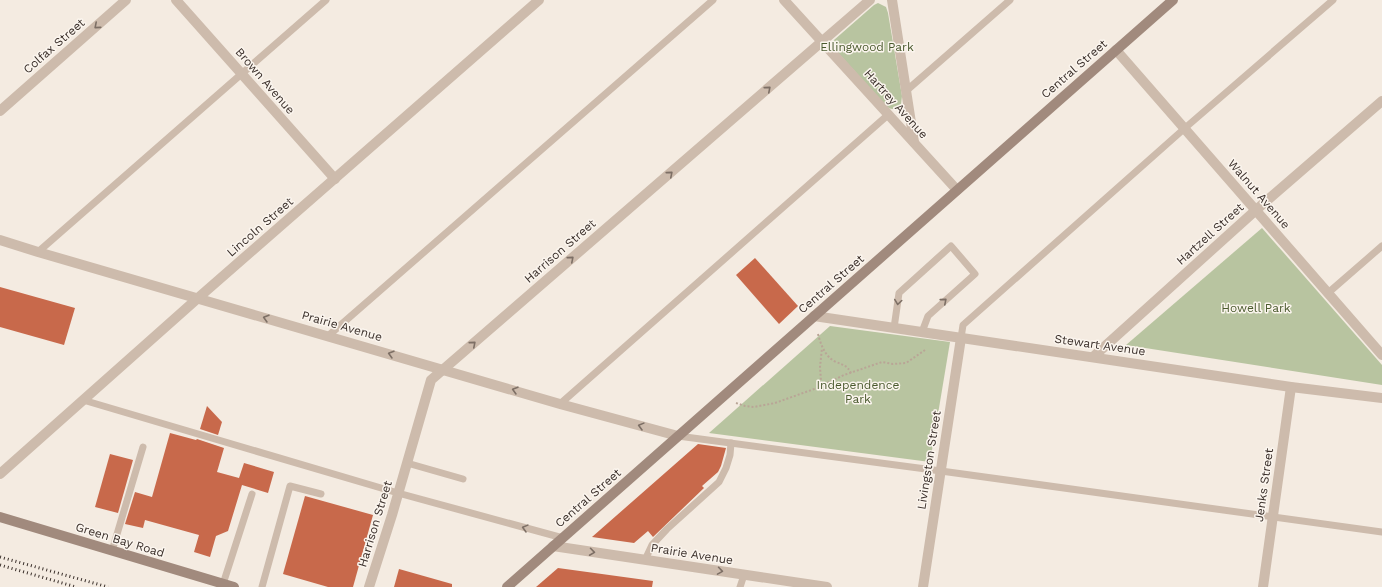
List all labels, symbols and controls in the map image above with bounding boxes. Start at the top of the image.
street label: Colfax Street [20,16,88,76]
one-way arrow [94,21,101,28]
street label: Central Street [1038,37,1110,101]
park label: Ellingwood Park [820,40,914,54]
street label: Brown Avenue [232,45,298,117]
street label: Hartrey Avenue [861,66,931,142]
one-way arrow [763,86,771,93]
street label: Walnut Avenue [1225,156,1293,232]
one-way arrow [665,171,672,178]
street label: Lincoln Street [224,194,296,260]
street label: Hartzell Street [1174,200,1246,268]
street label: Harrison Street [522,216,598,286]
street label: Central Street [795,252,867,316]
one-way arrow [566,256,574,263]
one-way arrow [894,298,903,305]
one-way arrow [939,299,947,306]
park label: Howell Park [1221,301,1291,315]
street label: Prairie Avenue [300,308,384,344]
one-way arrow [263,314,270,323]
street label: Stewart Avenue [1054,332,1147,358]
one-way arrow [468,341,476,348]
one-way arrow [387,350,394,359]
park label: Independence Park [817,378,899,406]
one-way arrow [512,386,519,395]
street label: Livingston Street [914,410,944,510]
one-way arrow [637,422,644,431]
street label: Jenks Street [1252,447,1276,523]
street label: Central Street [552,466,624,530]
street label: Harrison Street [355,479,395,569]
street label: Green Bay Road [74,520,166,560]
one-way arrow [522,524,528,532]
street label: Prairie Avenue [650,541,734,567]
one-way arrow [588,547,595,556]
one-way arrow [717,566,723,575]

